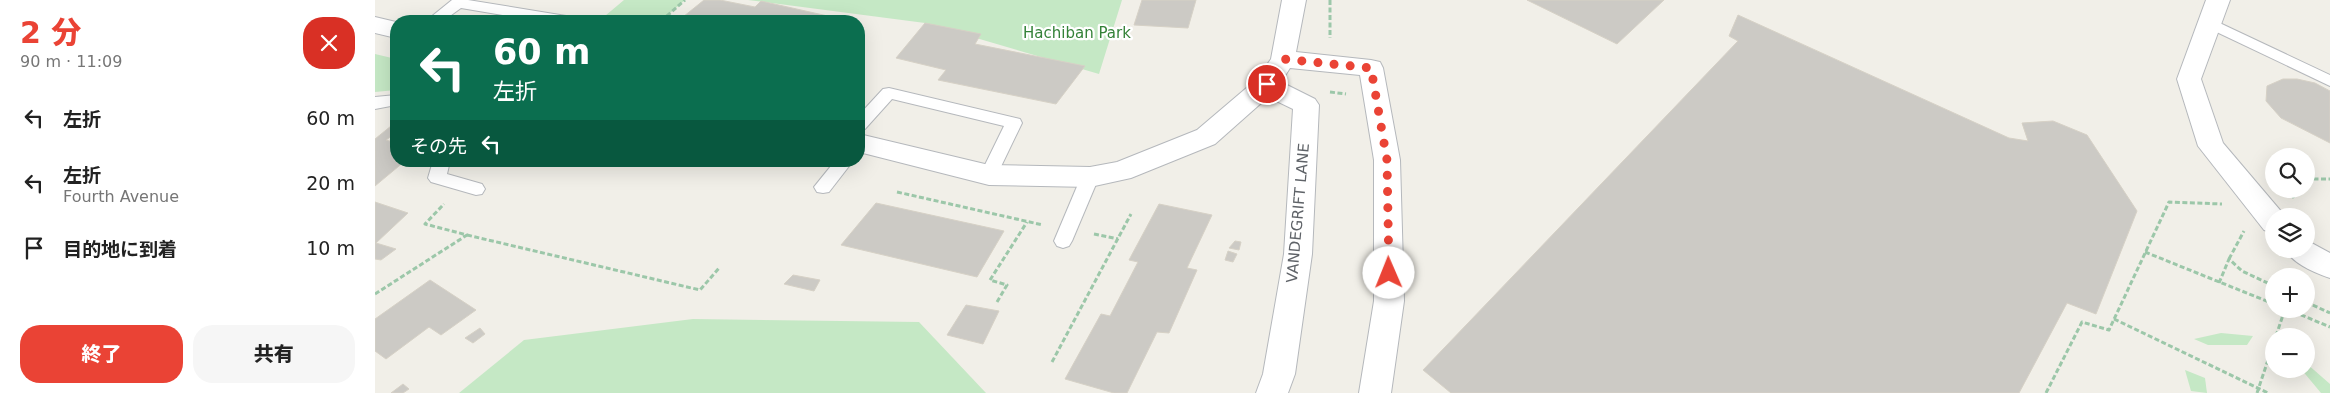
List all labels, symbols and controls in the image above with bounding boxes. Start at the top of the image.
text: 2 分 [20,15,81,50]
button: close [303,17,355,69]
park label: Hachiban Park [1023,24,1131,42]
text: 60 m [493,32,590,72]
icon: left [410,35,475,100]
text: 90 m · 11:09 [20,52,122,71]
pin [1246,63,1288,105]
icon: arrive [1253,70,1281,98]
text: 左折 [493,79,537,104]
icon: left [20,104,48,132]
text: 60 m [306,107,355,129]
text: 左折 [63,108,101,130]
icon: left [477,130,505,158]
text: その先 [410,135,467,157]
street label: VANDEGRIFT LANE [1283,142,1313,284]
map controls [2265,148,2315,378]
button: search [2265,148,2315,198]
text: 左折 [63,164,101,186]
icon: left [20,169,48,197]
text: 20 m [306,172,355,194]
text: Fourth Avenue [63,187,179,206]
button: layers [2265,208,2315,258]
icon: arrive [20,234,48,262]
text: 10 m [306,237,355,259]
text: 目的地に到着 [63,238,177,260]
position arrow [1362,246,1414,298]
button: + [2265,268,2315,318]
button: 終了 [20,325,183,383]
button: 共有 [193,325,355,383]
button: − [2265,328,2315,378]

